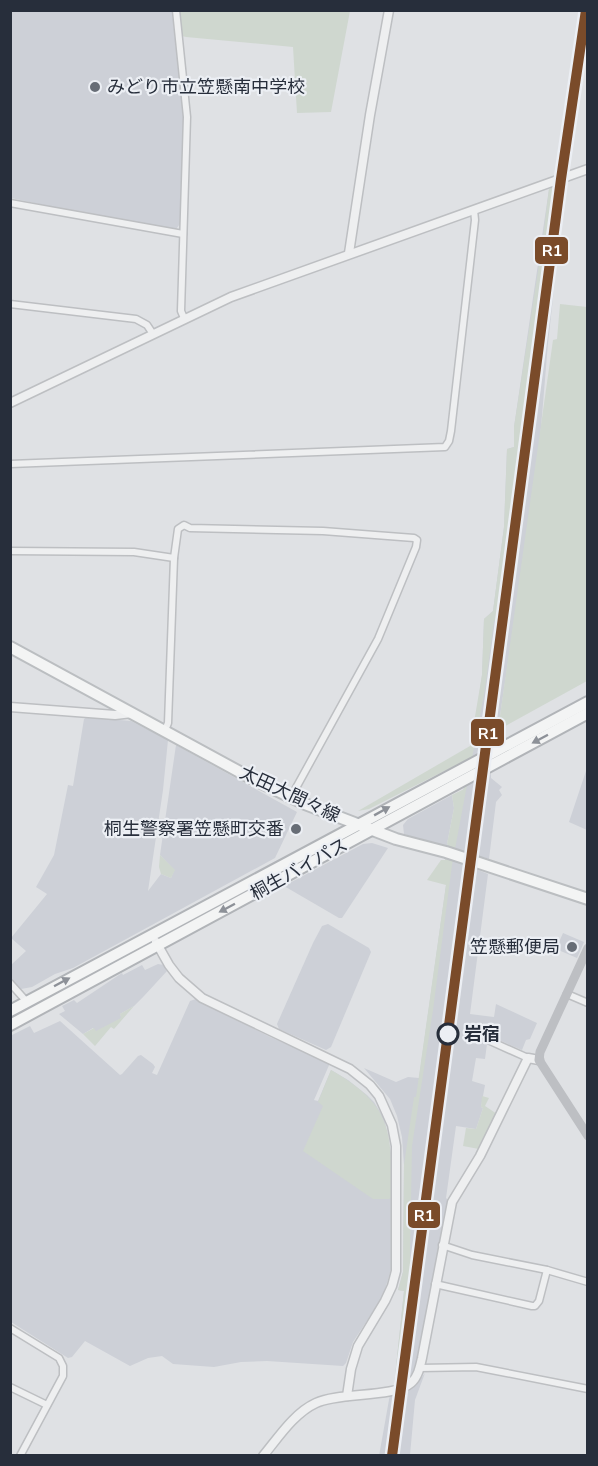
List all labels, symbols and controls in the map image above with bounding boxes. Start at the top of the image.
place label: みどり市立笠懸南中学校 [107,75,305,99]
marker: みどり市立笠懸南中学校 [88,80,102,94]
line badge: R1 [534,236,569,265]
text: R1 [542,240,562,262]
line badge: R1 [470,718,505,747]
text: R1 [478,723,498,745]
one-way arrow [531,734,548,744]
street label: 太田大間々線 [236,760,344,828]
one-way arrow [373,806,390,816]
place label: 桐生警察署笠懸町交番 [104,817,284,841]
marker: 桐生警察署笠懸町交番 [289,822,303,836]
street label: 桐生バイパス [246,832,352,906]
one-way arrow [218,903,235,913]
place label: 笠懸郵便局 [470,935,560,959]
marker: 笠懸郵便局 [565,940,579,954]
one-way arrow [53,977,70,987]
place label: 岩宿 [464,1022,500,1046]
marker: 岩宿 [437,1023,459,1045]
line badge: R1 [407,1201,441,1229]
text: R1 [414,1205,434,1227]

